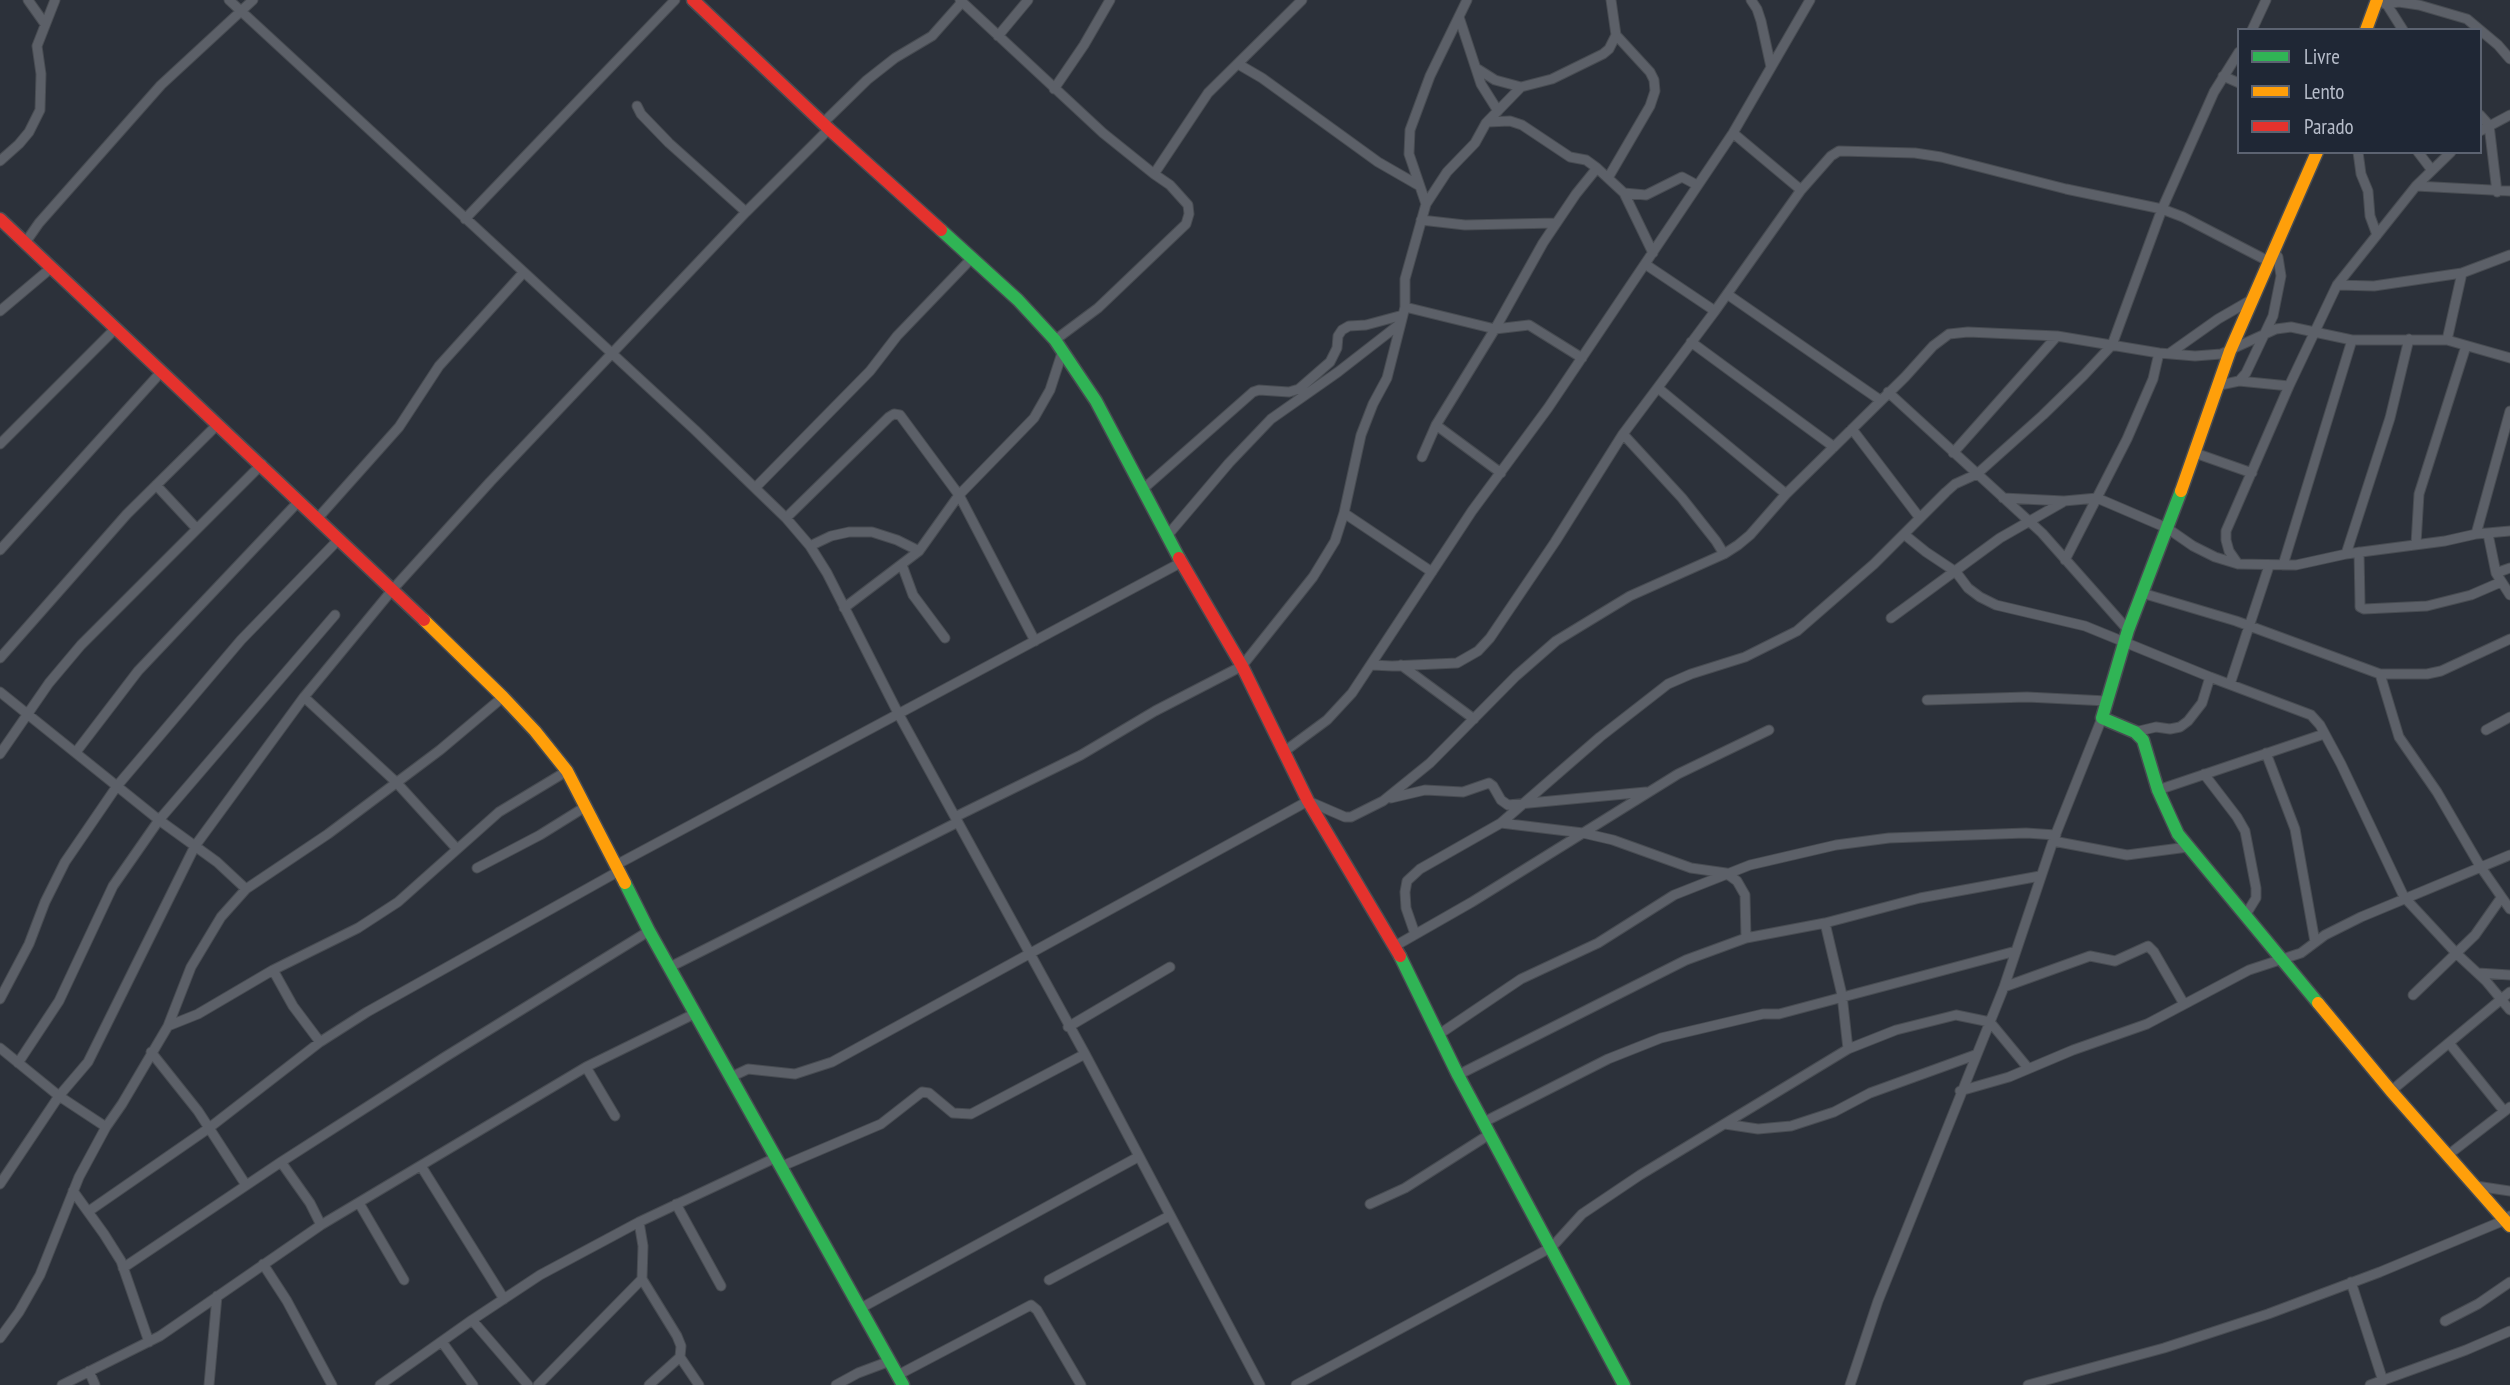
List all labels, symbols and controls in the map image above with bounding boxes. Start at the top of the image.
legend [2237,28,2482,154]
text: Livre [2304,43,2340,70]
text: Lento [2304,78,2344,105]
text: Parado [2304,113,2354,140]

